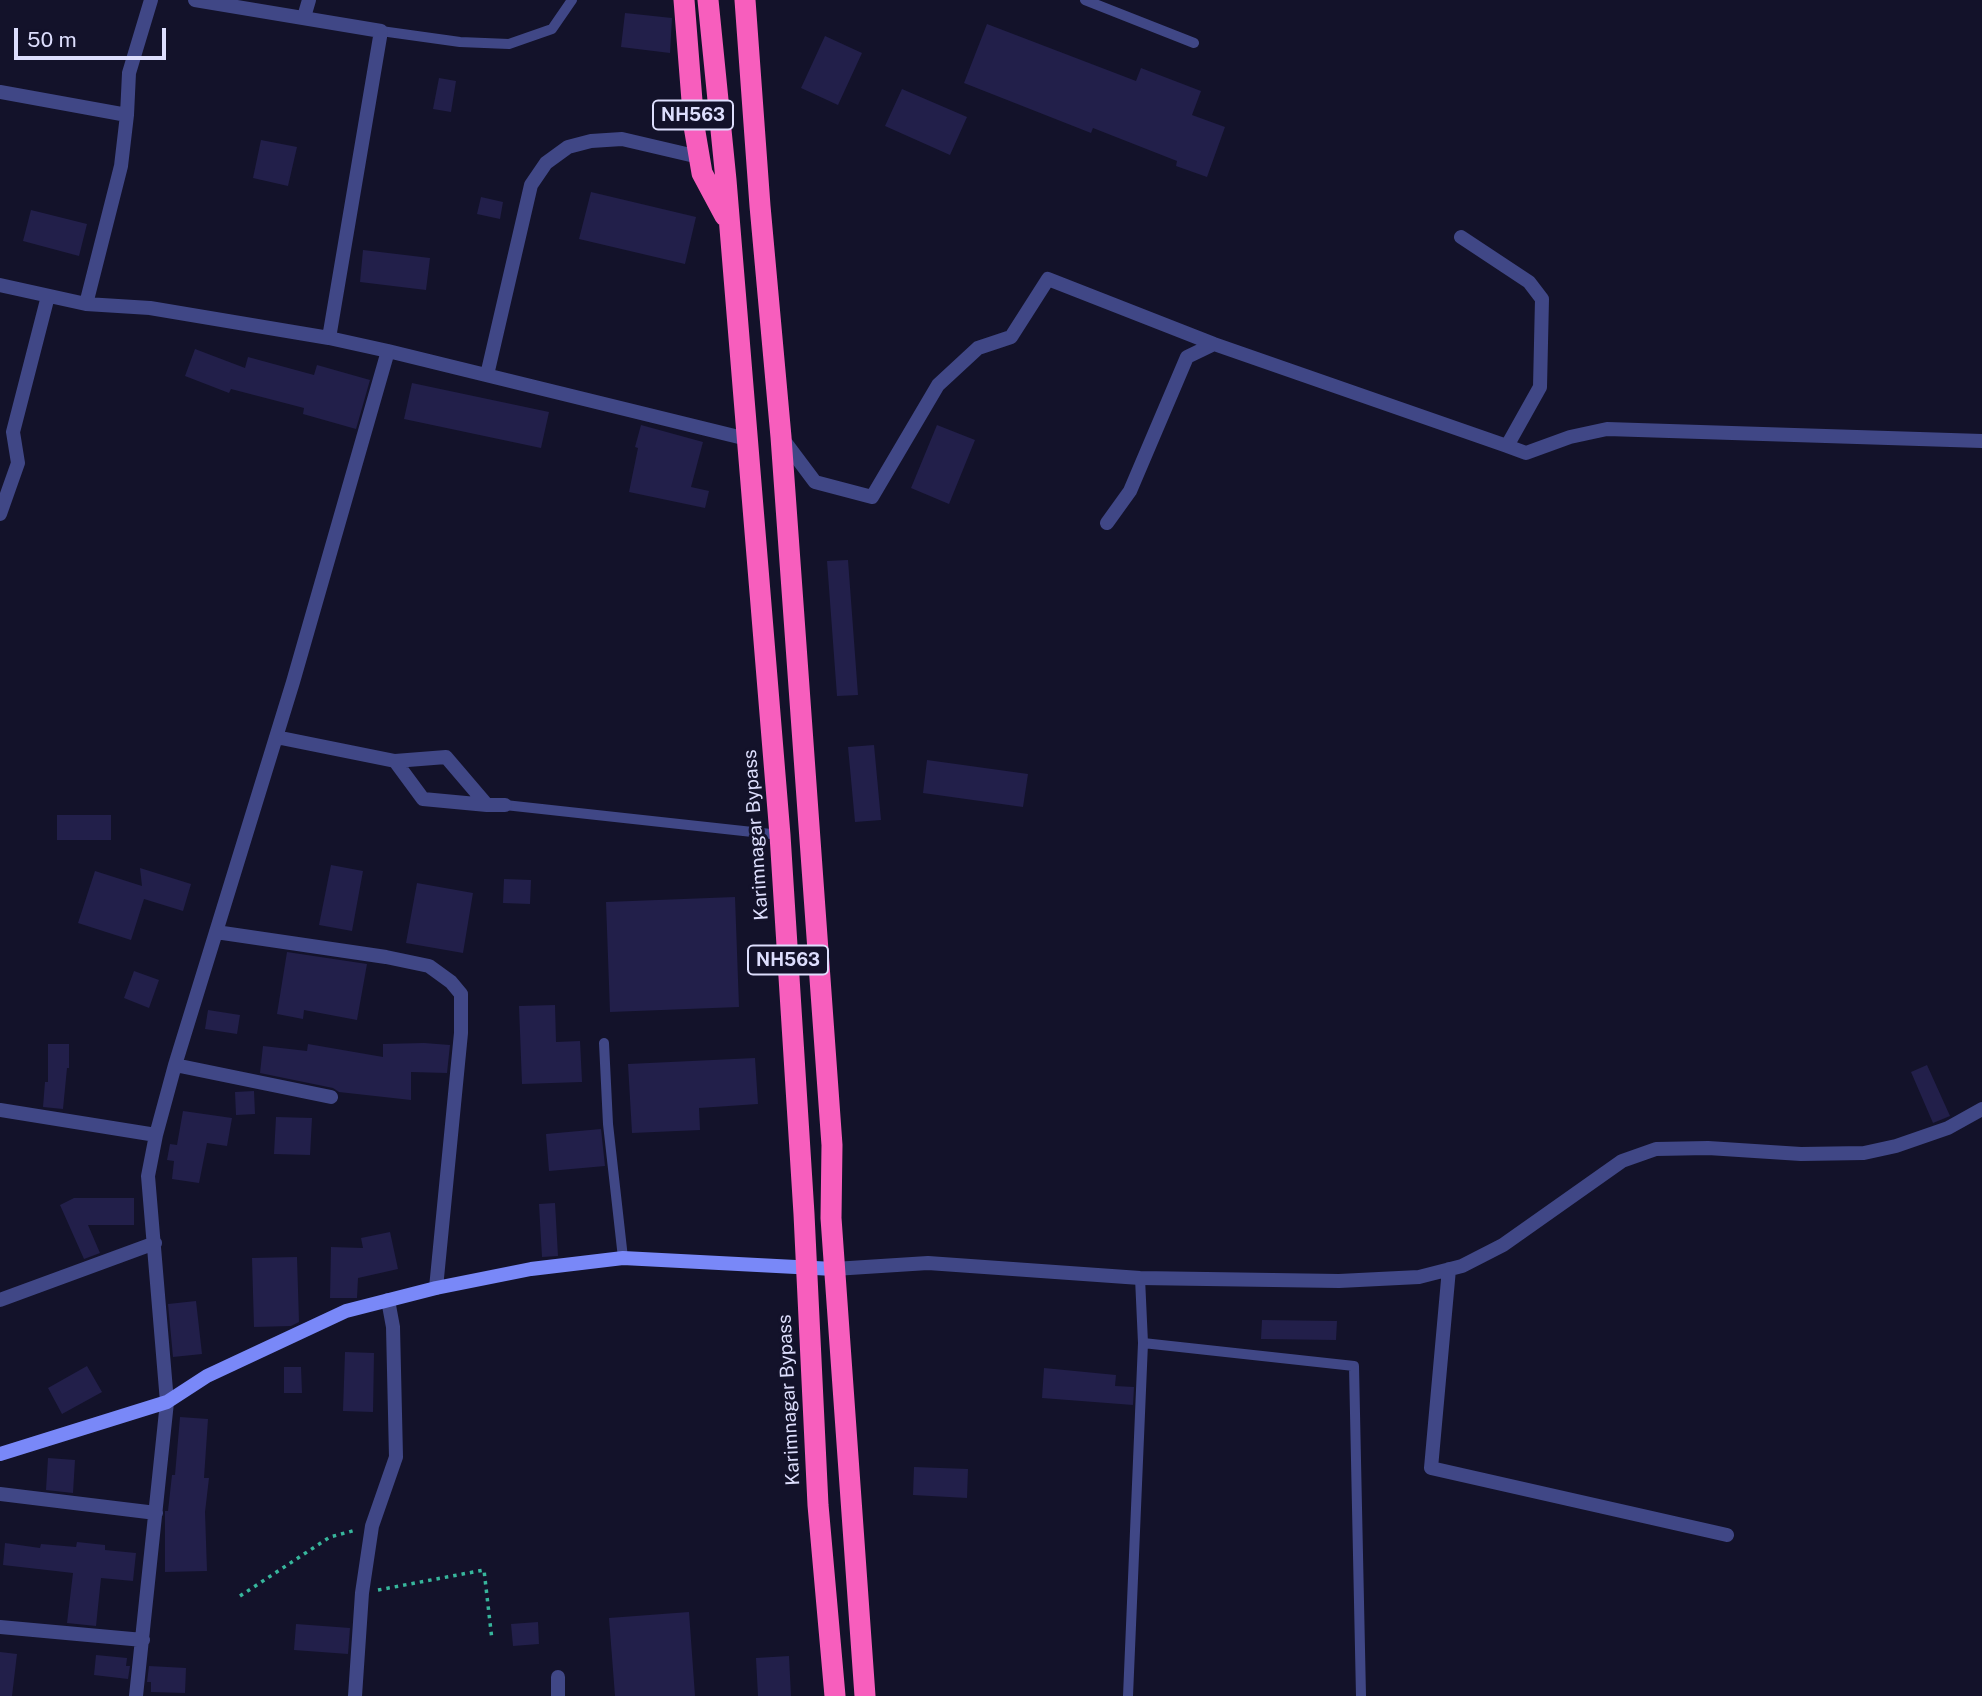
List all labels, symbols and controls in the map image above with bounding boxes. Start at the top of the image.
scale bar [18,14,170,58]
text: 50 m [27,27,77,52]
road number: NH563 [653,100,733,130]
street label: Karimnagar Bypass [739,749,773,921]
road number: NH563 [748,945,828,974]
street label: Karimnagar Bypass [773,1314,805,1486]

